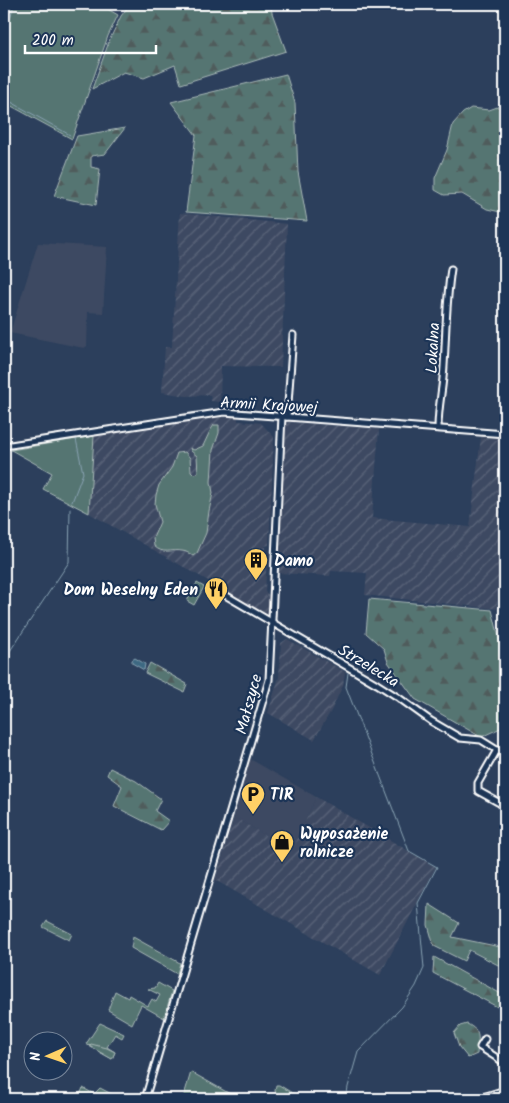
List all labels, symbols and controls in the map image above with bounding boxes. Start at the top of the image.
scale bar [25,22,156,54]
text: 200 m [32,29,74,53]
street label: Lokalna [420,322,447,374]
street label: Armii Krajowej [220,390,319,421]
building icon: Damo [243,547,269,581]
place label: Damo [274,549,313,574]
restaurant icon: Dom Weselny Eden [203,576,229,610]
place label: Dom Weselny Eden [63,578,198,603]
street label: Strzelecka [333,638,404,694]
street label: Małszyce [229,671,269,737]
parking icon: TIR [240,781,266,815]
place label: TIR [270,783,294,808]
place label: Wyposażenie rolnicze [300,822,389,865]
shop icon: Wyposażenie rolnicze [269,829,295,863]
north arrow [22,1030,72,1080]
text: N [25,1051,47,1061]

